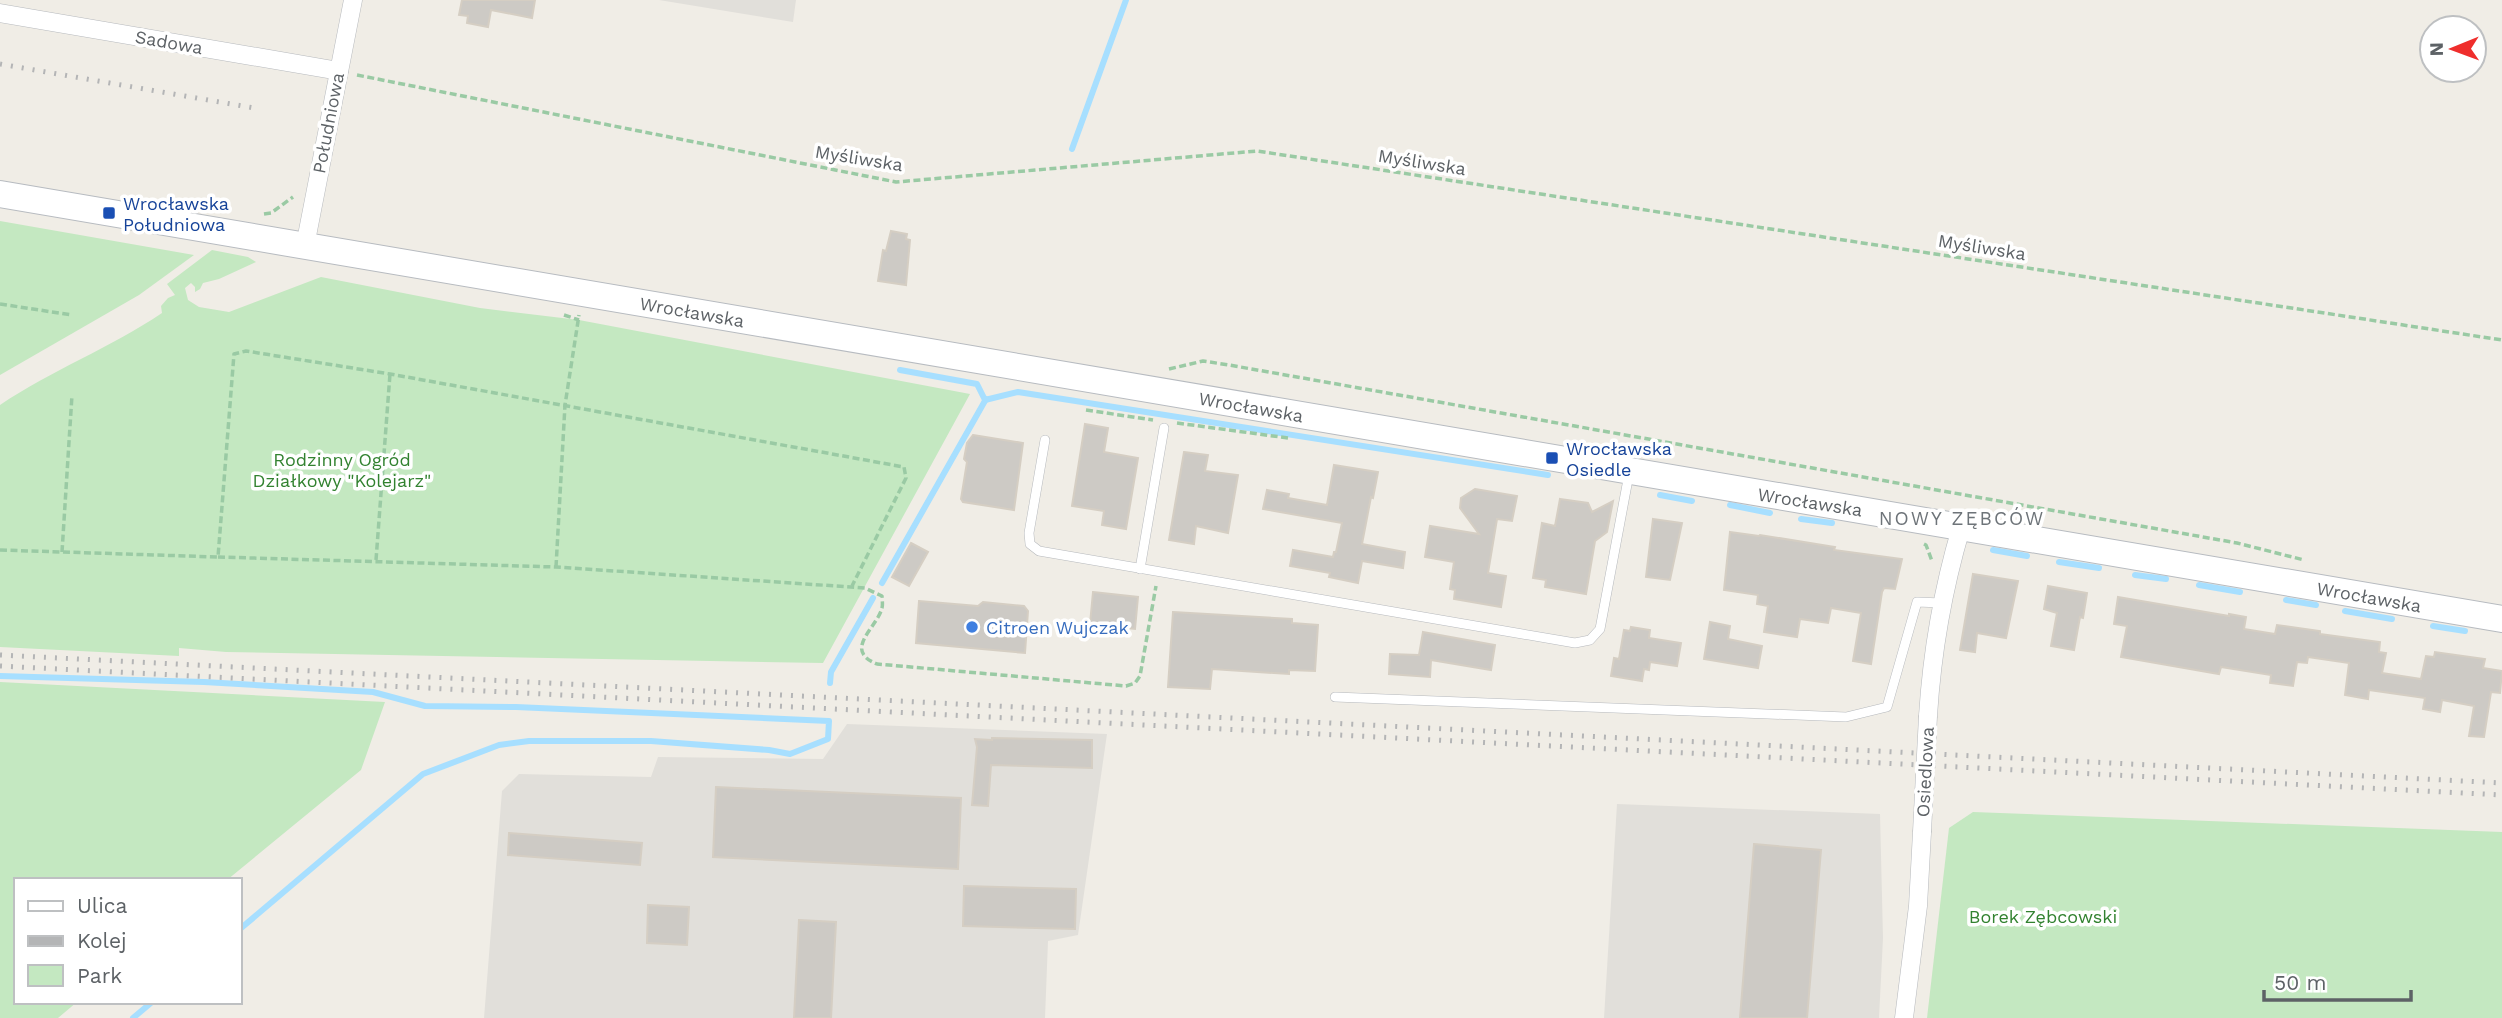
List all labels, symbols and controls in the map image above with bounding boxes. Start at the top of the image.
north arrow [2418,14,2488,84]
street label: Sadowa [134,26,204,58]
text: N [2425,42,2448,57]
street label: Południowa [308,71,348,175]
street label: Myśliwska [814,141,904,175]
street label: Myśliwska [1377,145,1467,179]
place label: Wrocławska Południowa [123,193,229,235]
marker: Wrocławska Południowa [101,205,117,221]
street label: Myśliwska [1937,230,2027,264]
street label: Wrocławska [638,292,746,332]
street label: Wrocławska [1197,387,1305,427]
place label: Wrocławska Osiedle [1566,438,1672,480]
park label: Rodzinny Ogród Działkowy "Kolejarz" [253,449,431,491]
marker: Wrocławska Osiedle [1544,450,1560,466]
street label: Wrocławska [1756,483,1864,521]
district label: NOWY ZĘBCÓW [1879,507,2045,530]
street label: Wrocławska [2315,577,2423,617]
place label: Citroen Wujczak [986,617,1129,638]
marker: Citroen Wujczak [964,619,980,635]
street label: Osiedlowa [1912,726,1938,818]
legend [14,878,242,1004]
text: Ulica [77,893,128,918]
park label: Borek Zębcowski [1969,906,2117,927]
text: Kolej [77,928,127,953]
scale bar [2264,958,2411,1002]
text: Park [77,963,122,988]
text: 50 m [2274,970,2326,995]

